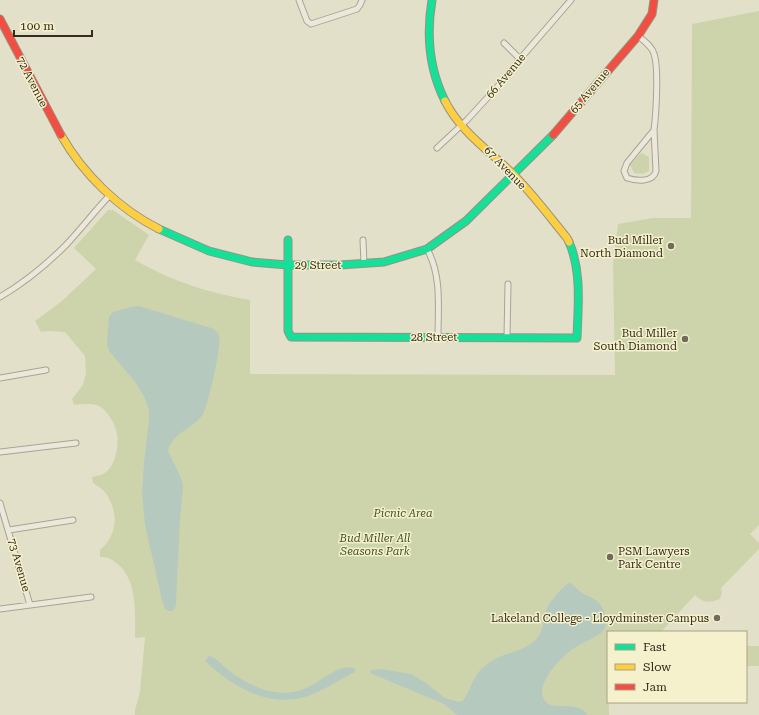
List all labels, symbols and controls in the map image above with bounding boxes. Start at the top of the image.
scale bar [14,12,92,38]
text: 100 m [20,19,54,33]
street label: 66 Avenue [483,51,529,101]
street label: 72 Avenue [14,55,50,109]
street label: 65 Avenue [567,66,613,116]
street label: 67 Avenue [481,144,529,192]
place label: Bud Miller North Diamond [580,234,663,260]
marker: Bud Miller North Diamond [666,241,676,251]
street label: 29 Street [295,259,341,272]
place label: Bud Miller South Diamond [593,327,677,353]
street label: 28 Street [411,331,457,344]
marker: Bud Miller South Diamond [680,334,690,344]
park label: Picnic Area [372,507,433,520]
park label: Bud Miller All Seasons Park [339,532,410,558]
street label: 73 Avenue [5,537,33,593]
place label: PSM Lawyers Park Centre [618,545,689,571]
marker: PSM Lawyers Park Centre [605,552,615,562]
place label: Lakeland College - Lloydminster Campus [491,612,709,625]
marker: Lakeland College - Lloydminster Campus [712,613,722,623]
legend [607,631,747,703]
text: Fast [643,640,667,654]
text: Slow [643,660,671,674]
text: Jam [643,680,667,694]

